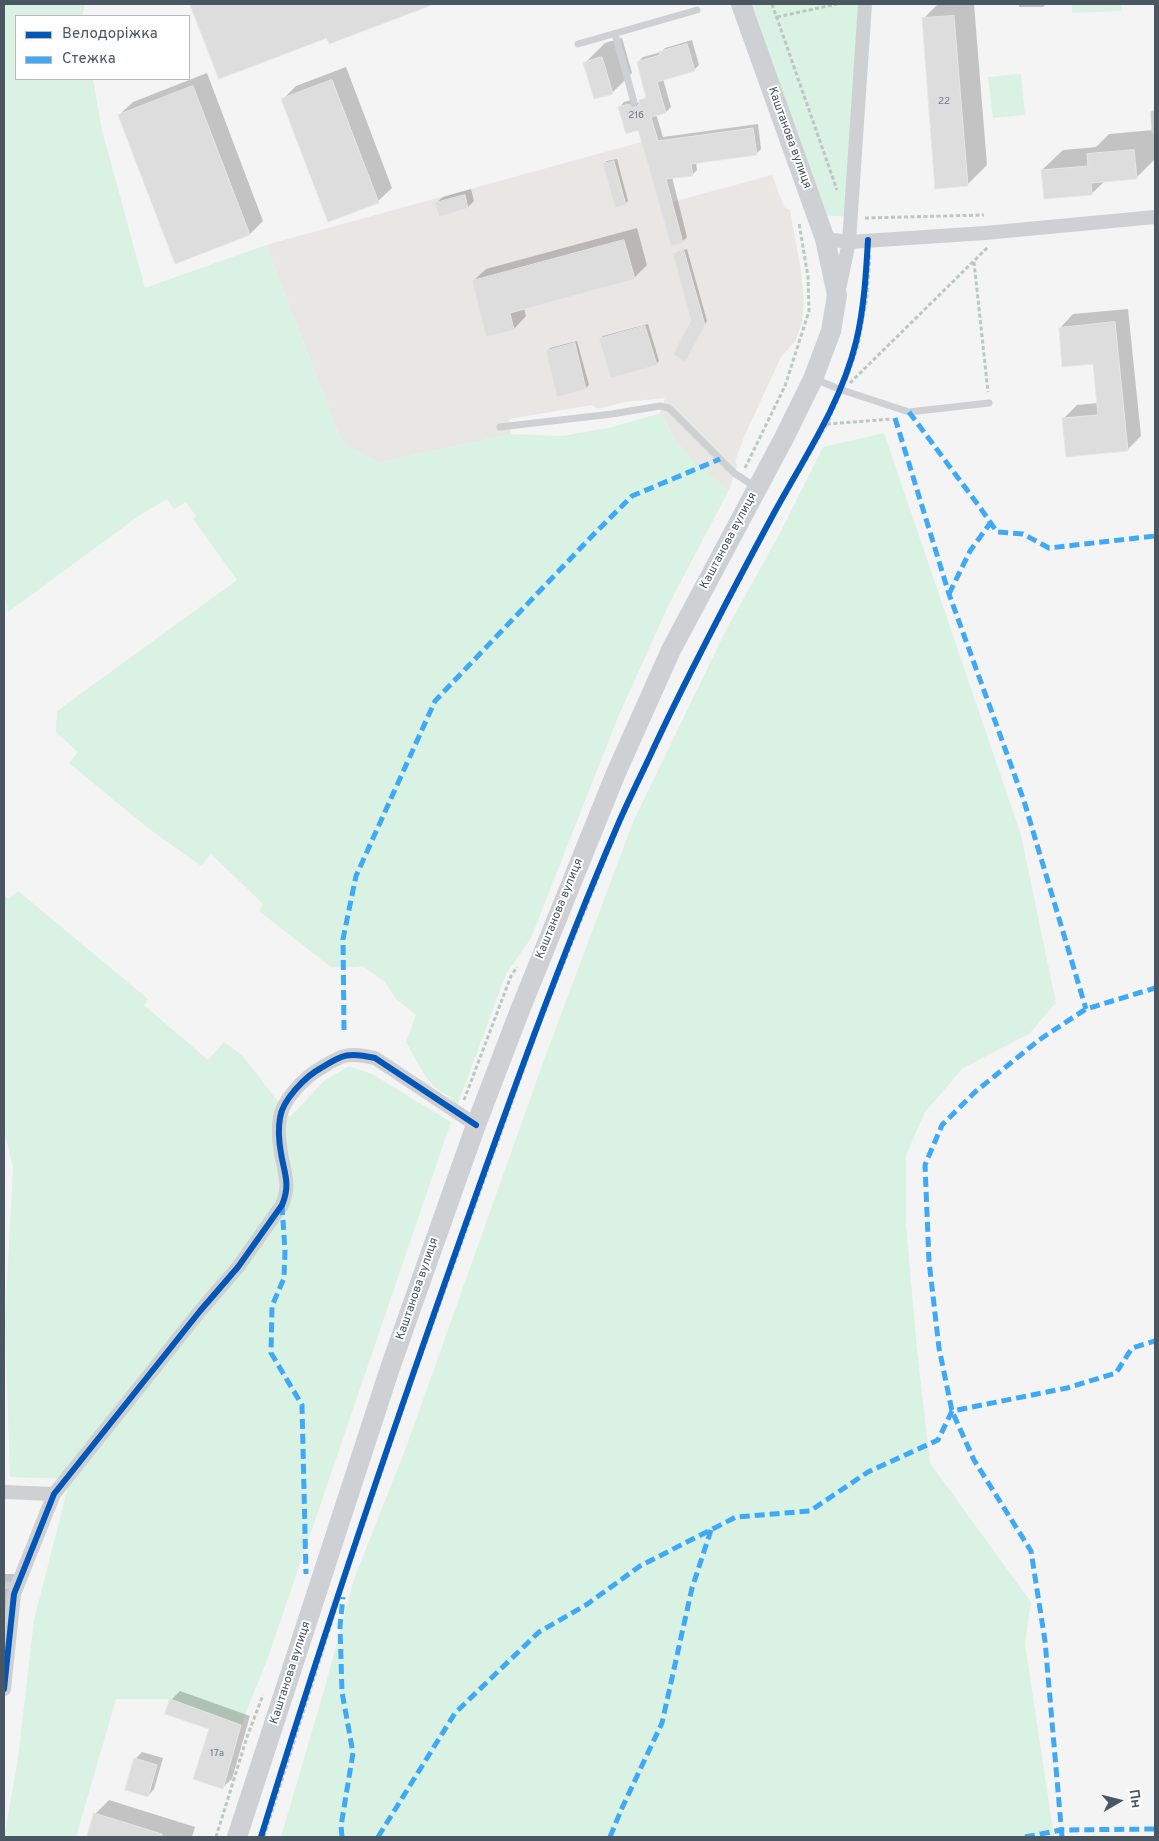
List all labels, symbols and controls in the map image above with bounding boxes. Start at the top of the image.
legend [15,15,190,80]
text: Велодоріжка [62,25,158,44]
text: Стежка [62,50,116,69]
street label: Каштанова вулиця [764,85,814,191]
house number: 22 [938,96,950,108]
house number: 21б [628,110,644,122]
street label: Каштанова вулиця [697,490,761,592]
street label: Каштанова вулиця [533,857,587,961]
street label: Каштанова вулиця [394,1236,442,1342]
street label: Каштанова вулиця [268,1620,314,1726]
house number: 17а [210,1748,224,1760]
north arrow [1094,1776,1144,1826]
text: Пн [1125,1788,1144,1809]

